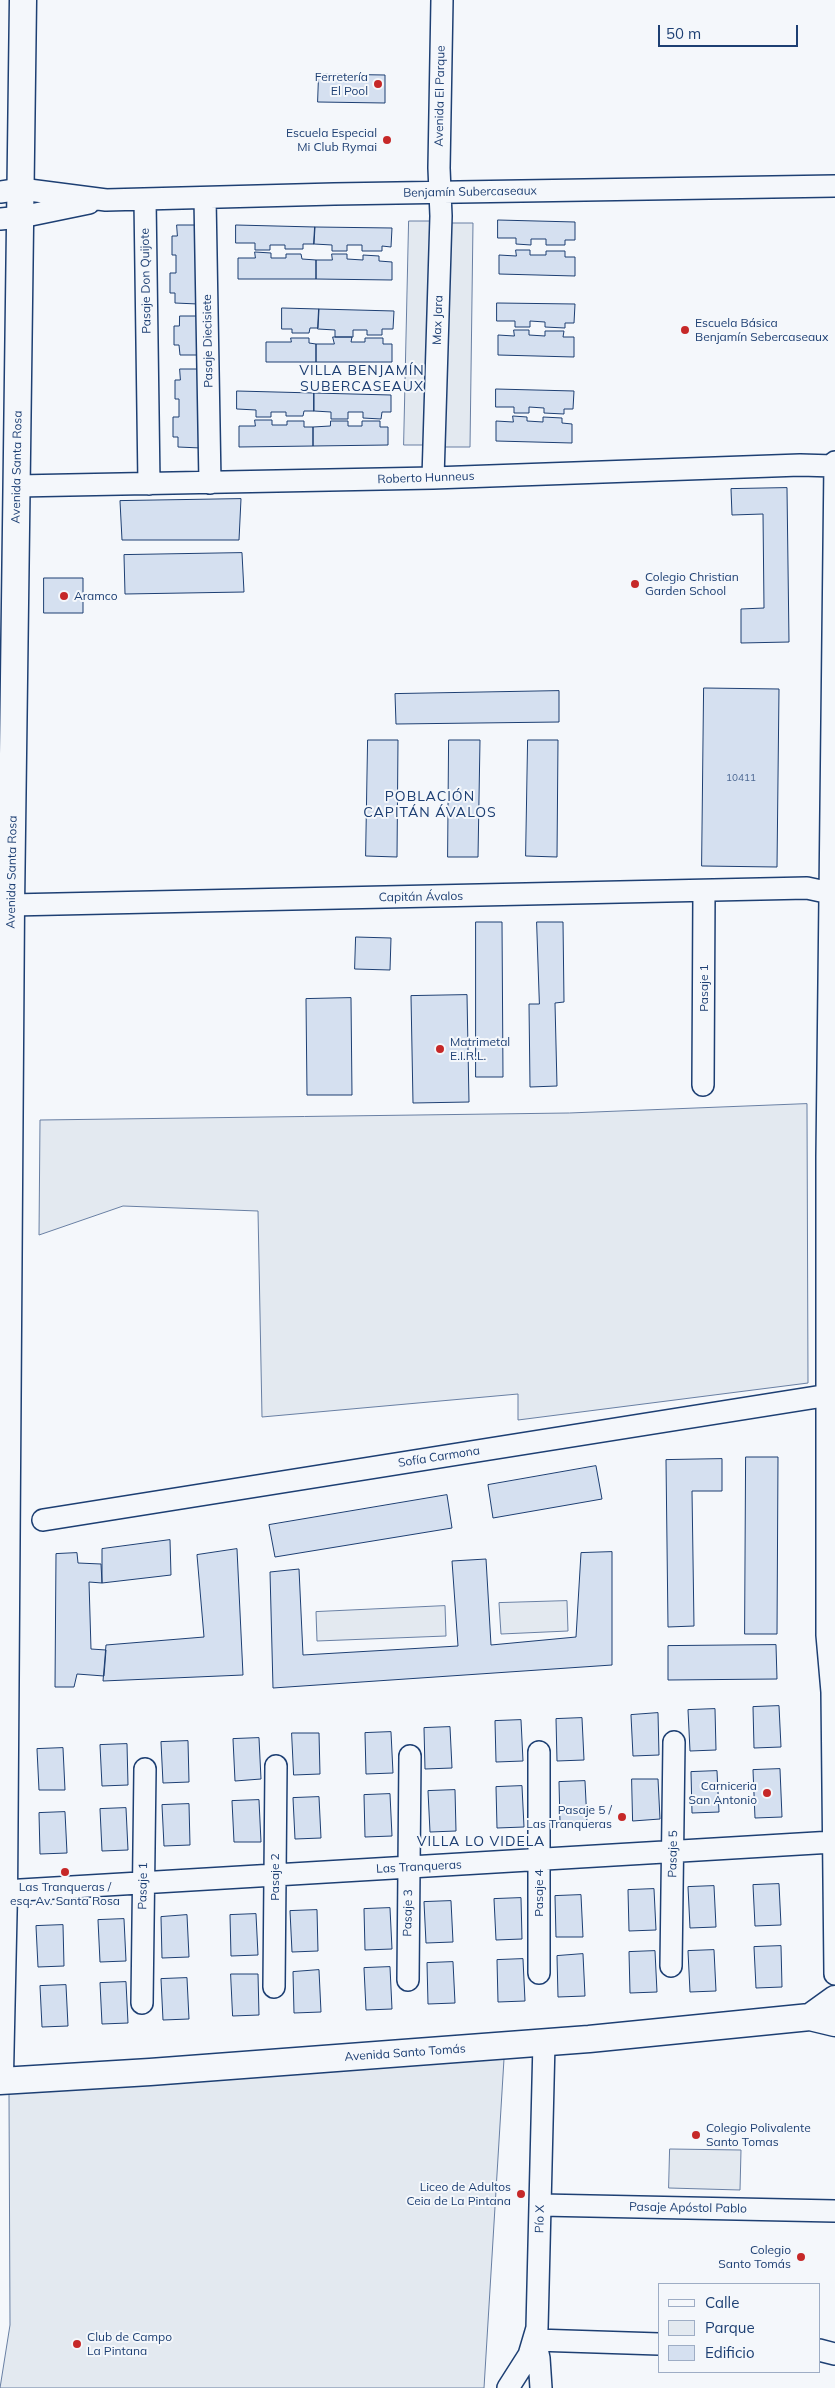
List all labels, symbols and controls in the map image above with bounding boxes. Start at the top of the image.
scale bar [660,15,800,47]
text: 50 m [666,24,701,43]
street label: Avenida El Parque [432,45,448,147]
place label: Ferretería El Pool [315,70,368,98]
marker: Ferretería El Pool [372,78,384,90]
place label: Escuela Especial Mi Club Rymai [286,126,377,154]
marker: Escuela Especial Mi Club Rymai [381,134,393,146]
street label: Benjamín Subercaseaux [403,184,537,200]
street label: Pasaje Don Quijote [138,228,154,334]
street label: Pasaje Diecisiete [200,294,216,388]
street label: Max Jara [430,295,446,345]
place label: Escuela Básica Benjamín Sebercaseaux [695,316,828,344]
marker: Escuela Básica Benjamín Sebercaseaux [679,324,691,336]
district label: VILLA BENJAMÍN SUBERCASEAUX [297,363,427,396]
street label: Avenida Santa Rosa [9,410,25,524]
street label: Roberto Hunneus [377,469,475,487]
place label: Colegio Christian Garden School [645,570,739,598]
marker: Colegio Christian Garden School [629,578,641,590]
place label: Aramco [74,589,118,603]
marker: Aramco [58,590,70,602]
house number: 10411 [726,772,756,784]
district label: POBLACIÓN CAPITÁN ÁVALOS [361,789,499,822]
street label: Avenida Santa Rosa [4,815,20,929]
street label: Capitán Ávalos [379,889,463,905]
street label: Pasaje 1 [697,964,711,1012]
place label: Matrimetal E.I.R.L. [450,1035,510,1063]
marker: Matrimetal E.I.R.L. [434,1043,446,1055]
street label: Sofía Carmona [397,1443,481,1471]
place label: Carniceria San Antonio [689,1779,757,1807]
marker: Carniceria San Antonio [761,1787,773,1799]
place label: Pasaje 5 / Las Tranqueras [526,1803,612,1831]
marker: Pasaje 5 / Las Tranqueras [616,1811,628,1823]
street label: Pasaje 5 [665,1830,681,1878]
district label: VILLA LO VIDELA [415,1834,547,1850]
street label: Pasaje 2 [268,1853,282,1901]
street label: Las Tranqueras [376,1858,462,1876]
street label: Pasaje 1 [135,1862,151,1910]
marker: Las Tranqueras / esq. Av. Santa Rosa [59,1866,71,1878]
street label: Pasaje 4 [532,1869,546,1917]
place label: Las Tranqueras / esq. Av. Santa Rosa [10,1880,120,1908]
street label: Pasaje 3 [400,1889,416,1937]
street label: Avenida Santo Tomás [344,2042,466,2064]
place label: Colegio Polivalente Santo Tomas [706,2121,811,2149]
marker: Colegio Polivalente Santo Tomas [690,2129,702,2141]
place label: Liceo de Adultos Ceia de La Pintana [406,2180,511,2208]
marker: Liceo de Adultos Ceia de La Pintana [515,2188,527,2200]
street label: Pasaje Apóstol Pablo [629,2200,747,2216]
street label: Pío X [533,2205,547,2233]
place label: Colegio Santo Tomás [718,2243,791,2271]
marker: Colegio Santo Tomás [795,2251,807,2263]
legend [658,2283,820,2373]
text: Calle [705,2293,739,2312]
text: Parque [705,2318,755,2337]
place label: Club de Campo La Pintana [87,2330,172,2358]
marker: Club de Campo La Pintana [71,2338,83,2350]
text: Edificio [705,2343,755,2362]

